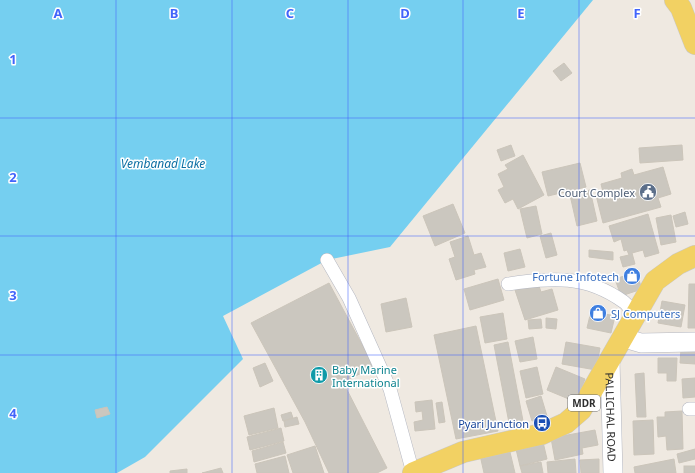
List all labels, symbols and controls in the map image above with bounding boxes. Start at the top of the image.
text: A [54,4,63,22]
text: B [170,4,178,22]
text: C [286,4,294,22]
text: D [400,4,410,22]
text: E [517,4,525,22]
text: F [633,4,641,22]
text: 1 [9,50,17,68]
water label: Vembanad Lake [121,155,205,172]
text: 2 [9,168,17,186]
public building icon: Court Complex [638,182,658,202]
place label: Court Complex [558,185,635,200]
shop icon: Fortune Infotech [622,266,642,286]
place label: Fortune Infotech [532,269,619,284]
text: 3 [9,286,17,304]
shop icon: SJ Computers [588,303,608,323]
place label: SJ Computers [611,306,680,321]
place label: Baby Marine International [332,362,400,390]
building icon: Baby Marine International [309,365,329,385]
street label: PALLICHAL ROAD [603,372,620,462]
road number: MDR [568,395,600,411]
text: 4 [9,404,17,422]
bus stop icon: Pyari Junction [532,413,552,433]
place label: Pyari Junction [458,416,529,431]

